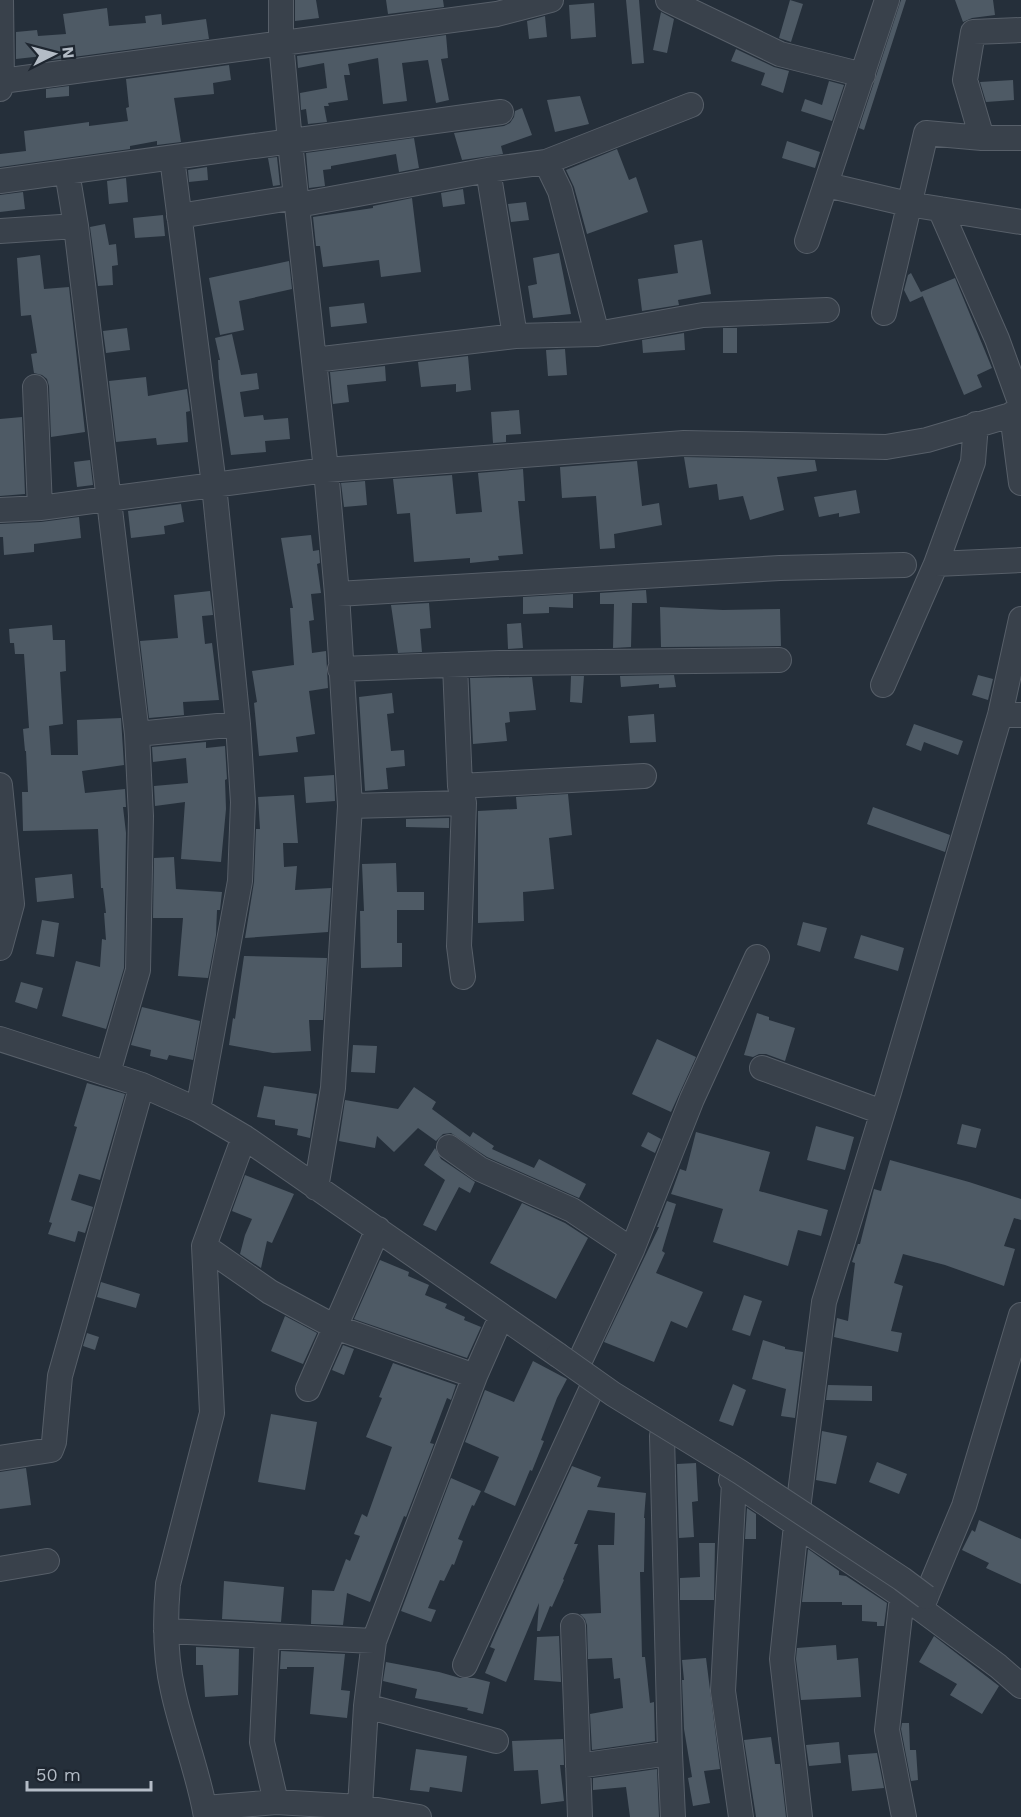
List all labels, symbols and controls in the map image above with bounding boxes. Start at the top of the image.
north arrow [24,24,84,84]
text: N [58,46,78,59]
scale bar [27,1754,152,1792]
text: 50 m [36,1764,81,1785]

